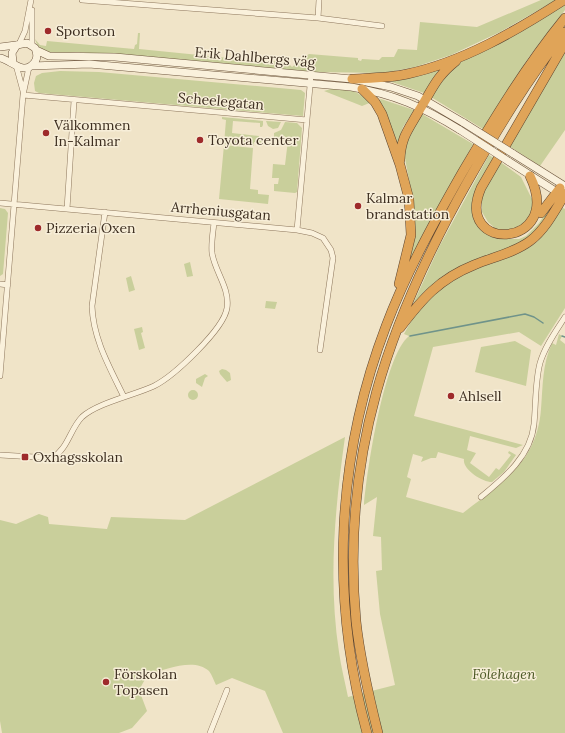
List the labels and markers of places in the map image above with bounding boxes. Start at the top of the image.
place label: Sportson [56,22,116,40]
marker: Sportson [43,26,53,36]
place label: Välkommen In-Kalmar [53,116,131,150]
marker: Välkommen In-Kalmar [41,128,51,138]
place label: Toyota center [208,131,299,149]
marker: Toyota center [195,135,205,145]
place label: Kalmar brandstation [366,189,450,223]
marker: Kalmar brandstation [353,201,363,211]
place label: Pizzeria Oxen [46,219,136,237]
marker: Pizzeria Oxen [33,223,43,233]
place label: Ahlsell [458,387,502,405]
marker: Ahlsell [446,391,456,401]
place label: Oxhagsskolan [33,448,123,466]
marker: Oxhagsskolan [20,452,30,462]
place label: Förskolan Topasen [114,665,178,699]
marker: Förskolan Topasen [101,677,111,687]

